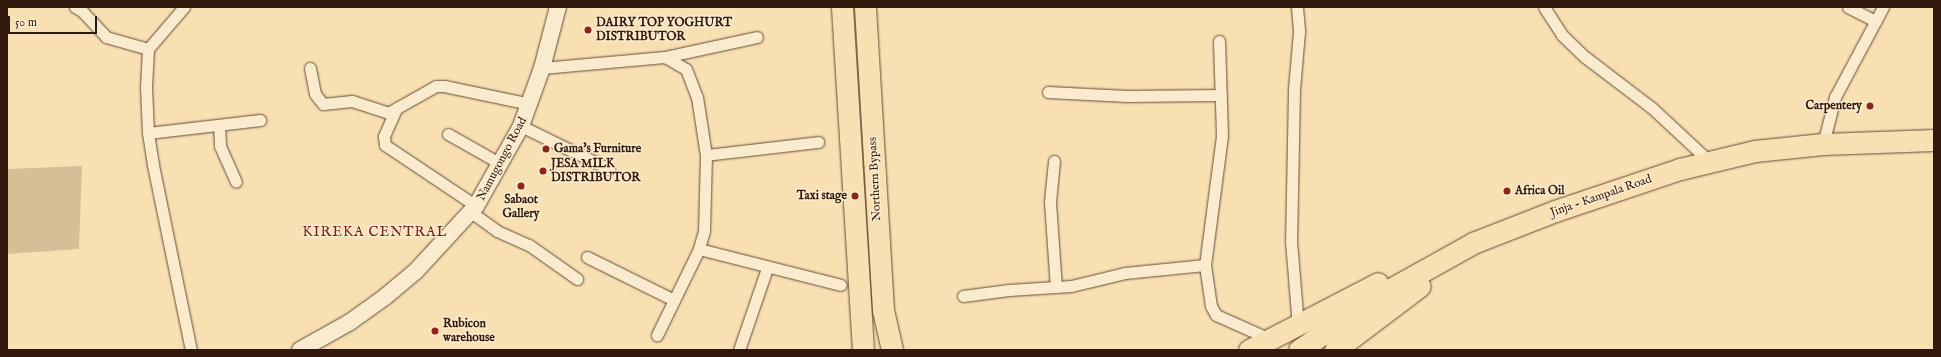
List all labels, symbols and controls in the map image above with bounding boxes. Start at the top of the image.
scale bar [10,8,99,34]
text: 50 m [15,15,37,30]
place label: DAIRY TOP YOGHURT DISTRIBUTOR [596,16,732,44]
marker: DAIRY TOP YOGHURT DISTRIBUTOR [583,25,593,35]
place label: Carpentery [1806,99,1862,113]
marker: Carpentery [1865,101,1875,111]
street label: Namugongo Road [474,115,530,203]
street label: Northern Bypass [866,137,884,221]
place label: Gama's Furniture [554,142,641,156]
marker: Gama's Furniture [541,144,551,154]
place label: JESA MILK DISTRIBUTOR [551,157,640,185]
marker: JESA MILK DISTRIBUTOR [538,166,548,176]
street label: Jinja - Kampala Road [1548,172,1654,220]
marker: Sabaot Gallery [516,181,526,191]
place label: Africa Oil [1515,184,1564,198]
marker: Africa Oil [1502,186,1512,196]
place label: Taxi stage [797,189,847,203]
marker: Taxi stage [850,191,860,201]
place label: Sabaot Gallery [502,193,540,221]
district label: KIREKA CENTRAL [302,224,448,240]
place label: Rubicon warehouse [443,317,495,345]
marker: Rubicon warehouse [430,326,440,336]

